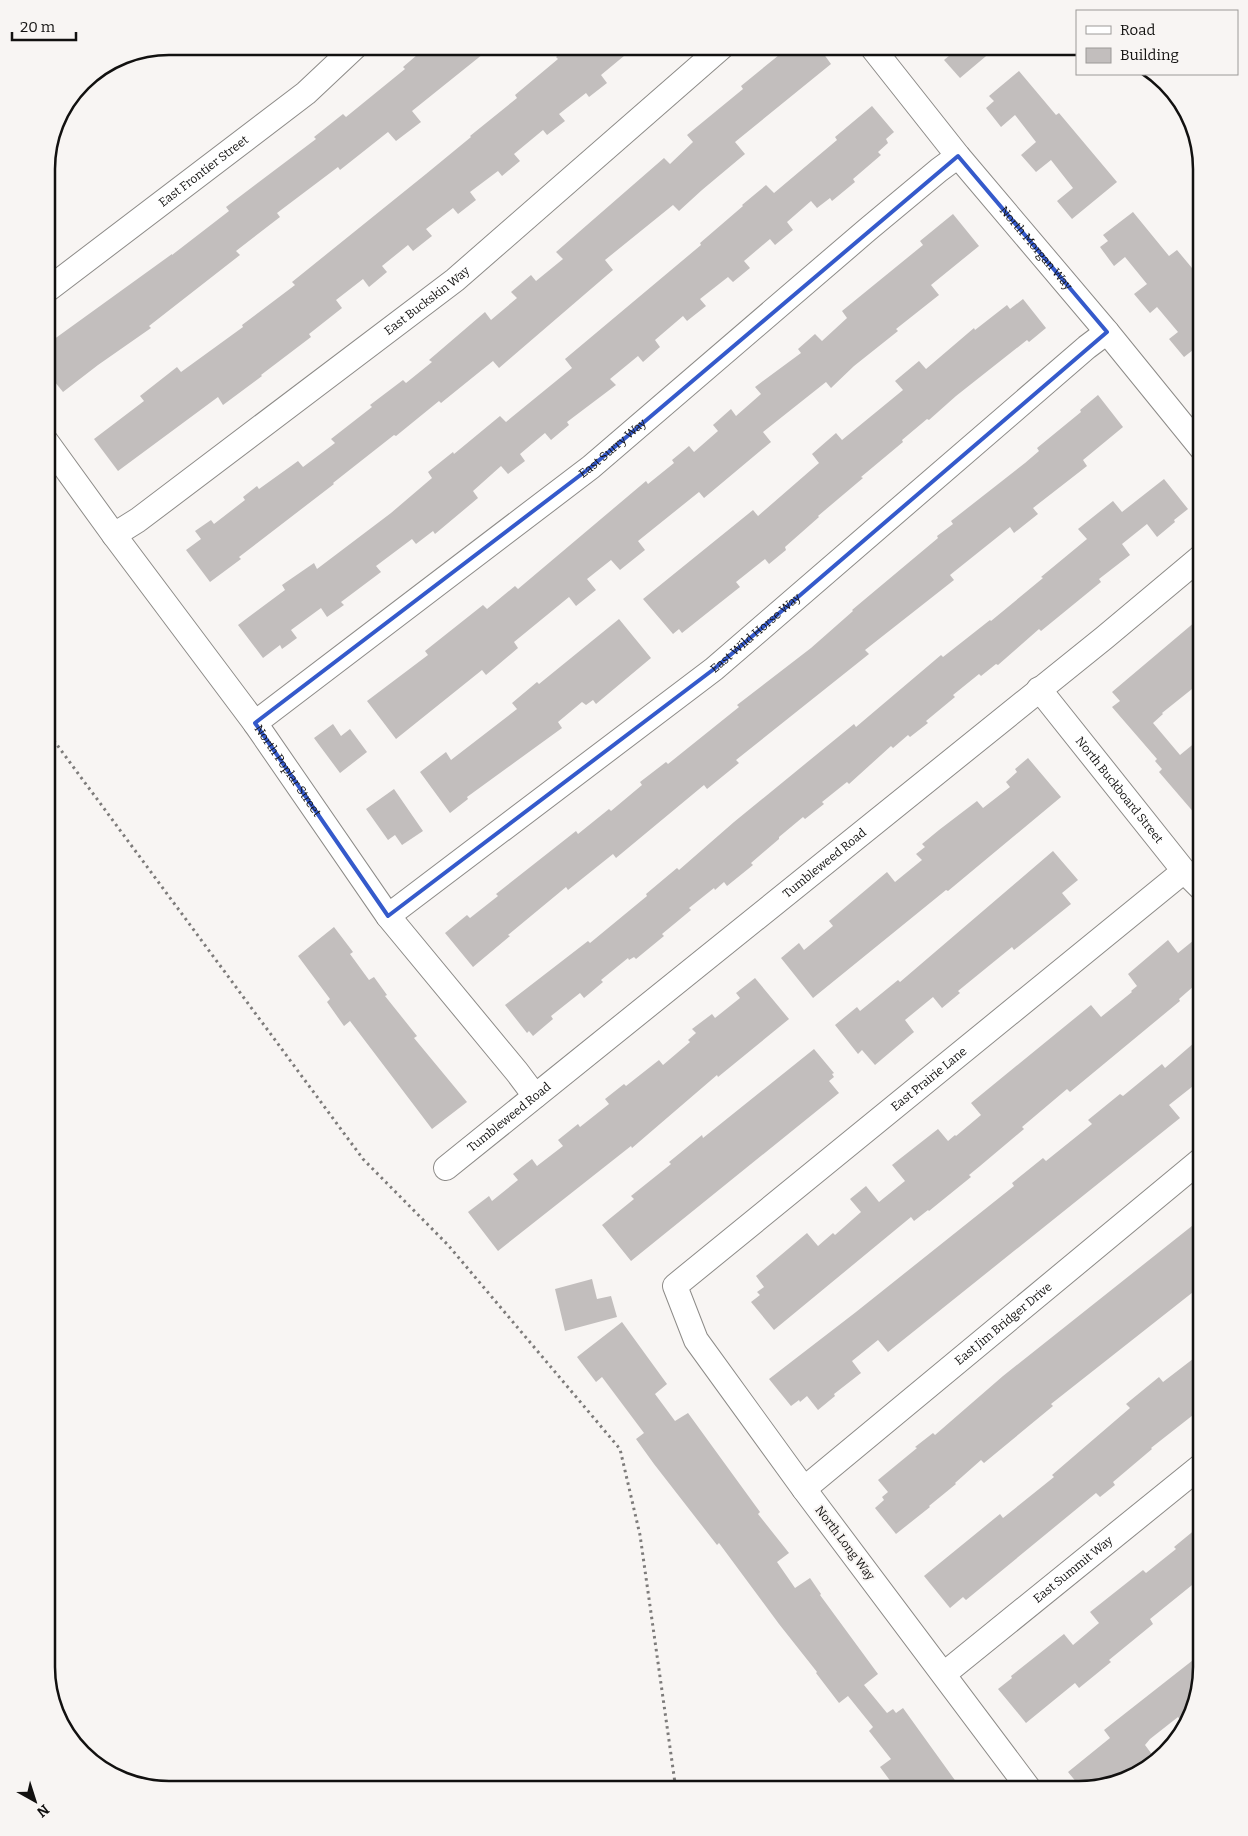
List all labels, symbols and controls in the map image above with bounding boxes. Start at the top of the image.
scale bar [12,10,76,42]
legend [1076,10,1238,75]
text: 20 m [20,18,56,36]
text: Road [1120,21,1155,39]
text: Building [1120,46,1179,64]
street label: East Frontier Street [156,132,251,210]
street label: North Morgan Way [997,204,1076,293]
street label: East Buckskin Way [382,263,473,338]
street label: East Surry Way [576,415,650,481]
street label: East Wild Horse Way [708,590,804,676]
street label: North Poplar Street [251,722,325,820]
street label: North Buckboard Street [1073,734,1166,846]
street label: Tumbleweed Road [780,825,869,901]
street label: East Prairie Lane [888,1044,970,1114]
street label: Tumbleweed Road [465,1080,553,1155]
street label: East Jim Bridger Drive [952,1279,1055,1368]
street label: North Long Way [812,1503,878,1583]
street label: East Summit Way [1031,1533,1116,1606]
north arrow [10,1776,60,1826]
text: N [33,1801,52,1821]

